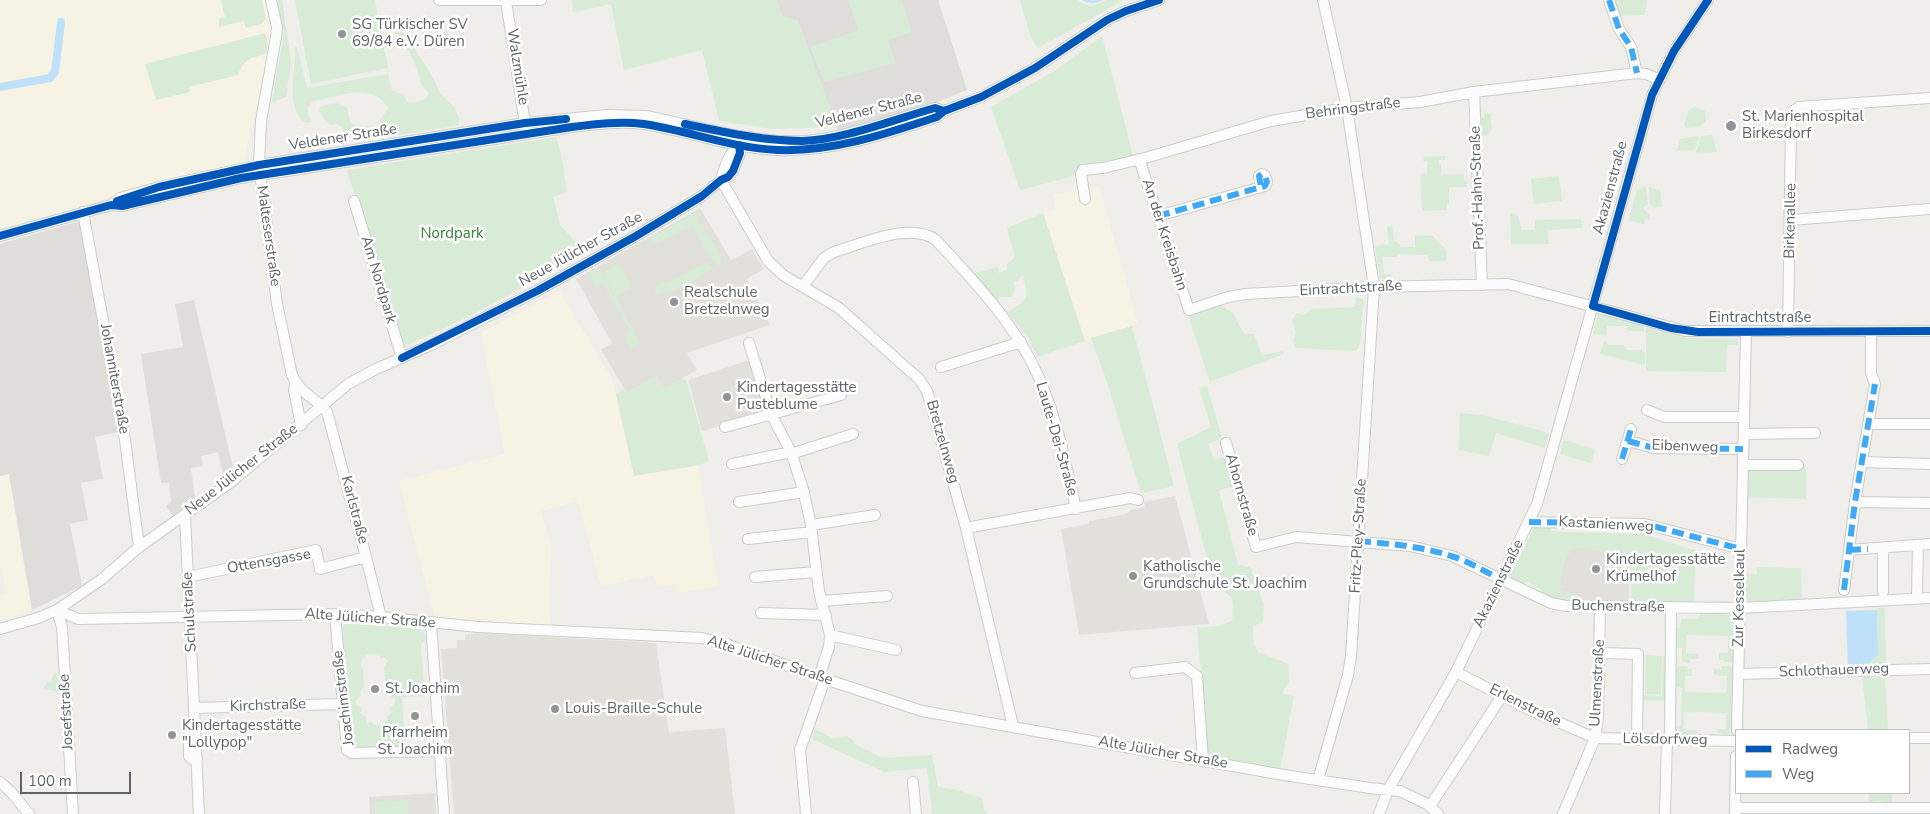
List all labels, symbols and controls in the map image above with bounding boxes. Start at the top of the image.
place label: SG Türkischer SV 69/84 e.V. Düren [352,16,468,51]
marker: SG Türkischer SV 69/84 e.V. Düren [336,28,348,40]
street label: Walzmühle [502,28,532,106]
street label: Veldener Straße [814,89,924,133]
street label: Behringstraße [1304,94,1402,124]
place label: St. Marienhospital Birkesdorf [1742,108,1864,143]
marker: St. Marienhospital Birkesdorf [1724,119,1738,133]
street label: Veldener Straße [288,121,398,155]
street label: Prof.-Hahn-Straße [1467,126,1489,250]
street label: Akazienstraße [1590,139,1632,237]
street label: An der Kreisbahn [1137,177,1191,293]
street label: Birkenallee [1781,183,1801,259]
street label: Malteserstraße [252,184,284,288]
street label: Neue Jülicher Straße [516,209,646,291]
park label: Nordpark [420,225,484,243]
street label: Am Nordpark [356,234,400,326]
street label: Eintrachtstraße [1299,277,1403,301]
place label: Realschule Bretzelnweg [684,284,770,319]
marker: Realschule Bretzelnweg [668,296,680,308]
street label: Eintrachtstraße [1709,309,1811,327]
street label: Johanniterstraße [95,323,133,435]
place label: Kindertagesstätte Pusteblume [737,379,857,414]
street label: Laute-Dei-Straße [1031,380,1081,498]
marker: Kindertagesstätte Pusteblume [721,391,733,403]
street label: Bretzelnweg [922,398,962,486]
street label: Neue Jülicher Straße [182,420,302,520]
street label: Eibenweg [1651,437,1719,457]
street label: Ahornstraße [1221,452,1261,538]
street label: Karlstraße [336,474,372,546]
street label: Fritz-Pley-Straße [1347,478,1371,594]
street label: Kastanienweg [1558,514,1654,536]
street label: Akazienstraße [1470,537,1528,631]
street label: Ottensgasse [226,546,312,578]
street label: Zur Kesselkaul [1730,549,1750,647]
place label: Kindertagesstätte Krümelhof [1606,551,1726,586]
place label: Katholische Grundschule St. Joachim [1143,558,1307,593]
marker: Kindertagesstätte Krümelhof [1590,563,1602,575]
marker: Katholische Grundschule St. Joachim [1127,570,1139,582]
street label: Schulstraße [179,571,201,653]
street label: Buchenstraße [1571,597,1665,617]
street label: Alte Jülicher Straße [304,605,436,633]
street label: Alte Jülicher Straße [705,632,835,690]
street label: Ulmenstraße [1587,639,1609,727]
street label: Joachimstraße [329,649,359,747]
street label: Schlothauerweg [1778,660,1890,682]
street label: Josefstraße [56,674,78,750]
place label: St. Joachim [385,680,460,698]
street label: Erlenstraße [1486,681,1564,731]
marker: St. Joachim [369,683,381,695]
street label: Kirchstraße [229,696,307,716]
place label: Louis-Braille-Schule [565,700,702,718]
marker: Louis-Braille-Schule [549,703,561,715]
marker: Pfarrheim St. Joachim [409,710,421,722]
place label: Kindertagesstätte "Lollypop" [182,717,302,752]
place label: Pfarrheim St. Joachim [378,724,452,759]
marker: Kindertagesstätte "Lollypop" [166,729,178,741]
legend [1735,729,1910,794]
street label: Lölsdorfweg [1622,730,1708,750]
street label: Alte Jülicher Straße [1097,733,1229,773]
text: Radweg [1782,739,1838,759]
scale bar [22,762,134,794]
text: Weg [1782,764,1814,784]
text: 100 m [28,771,72,791]

